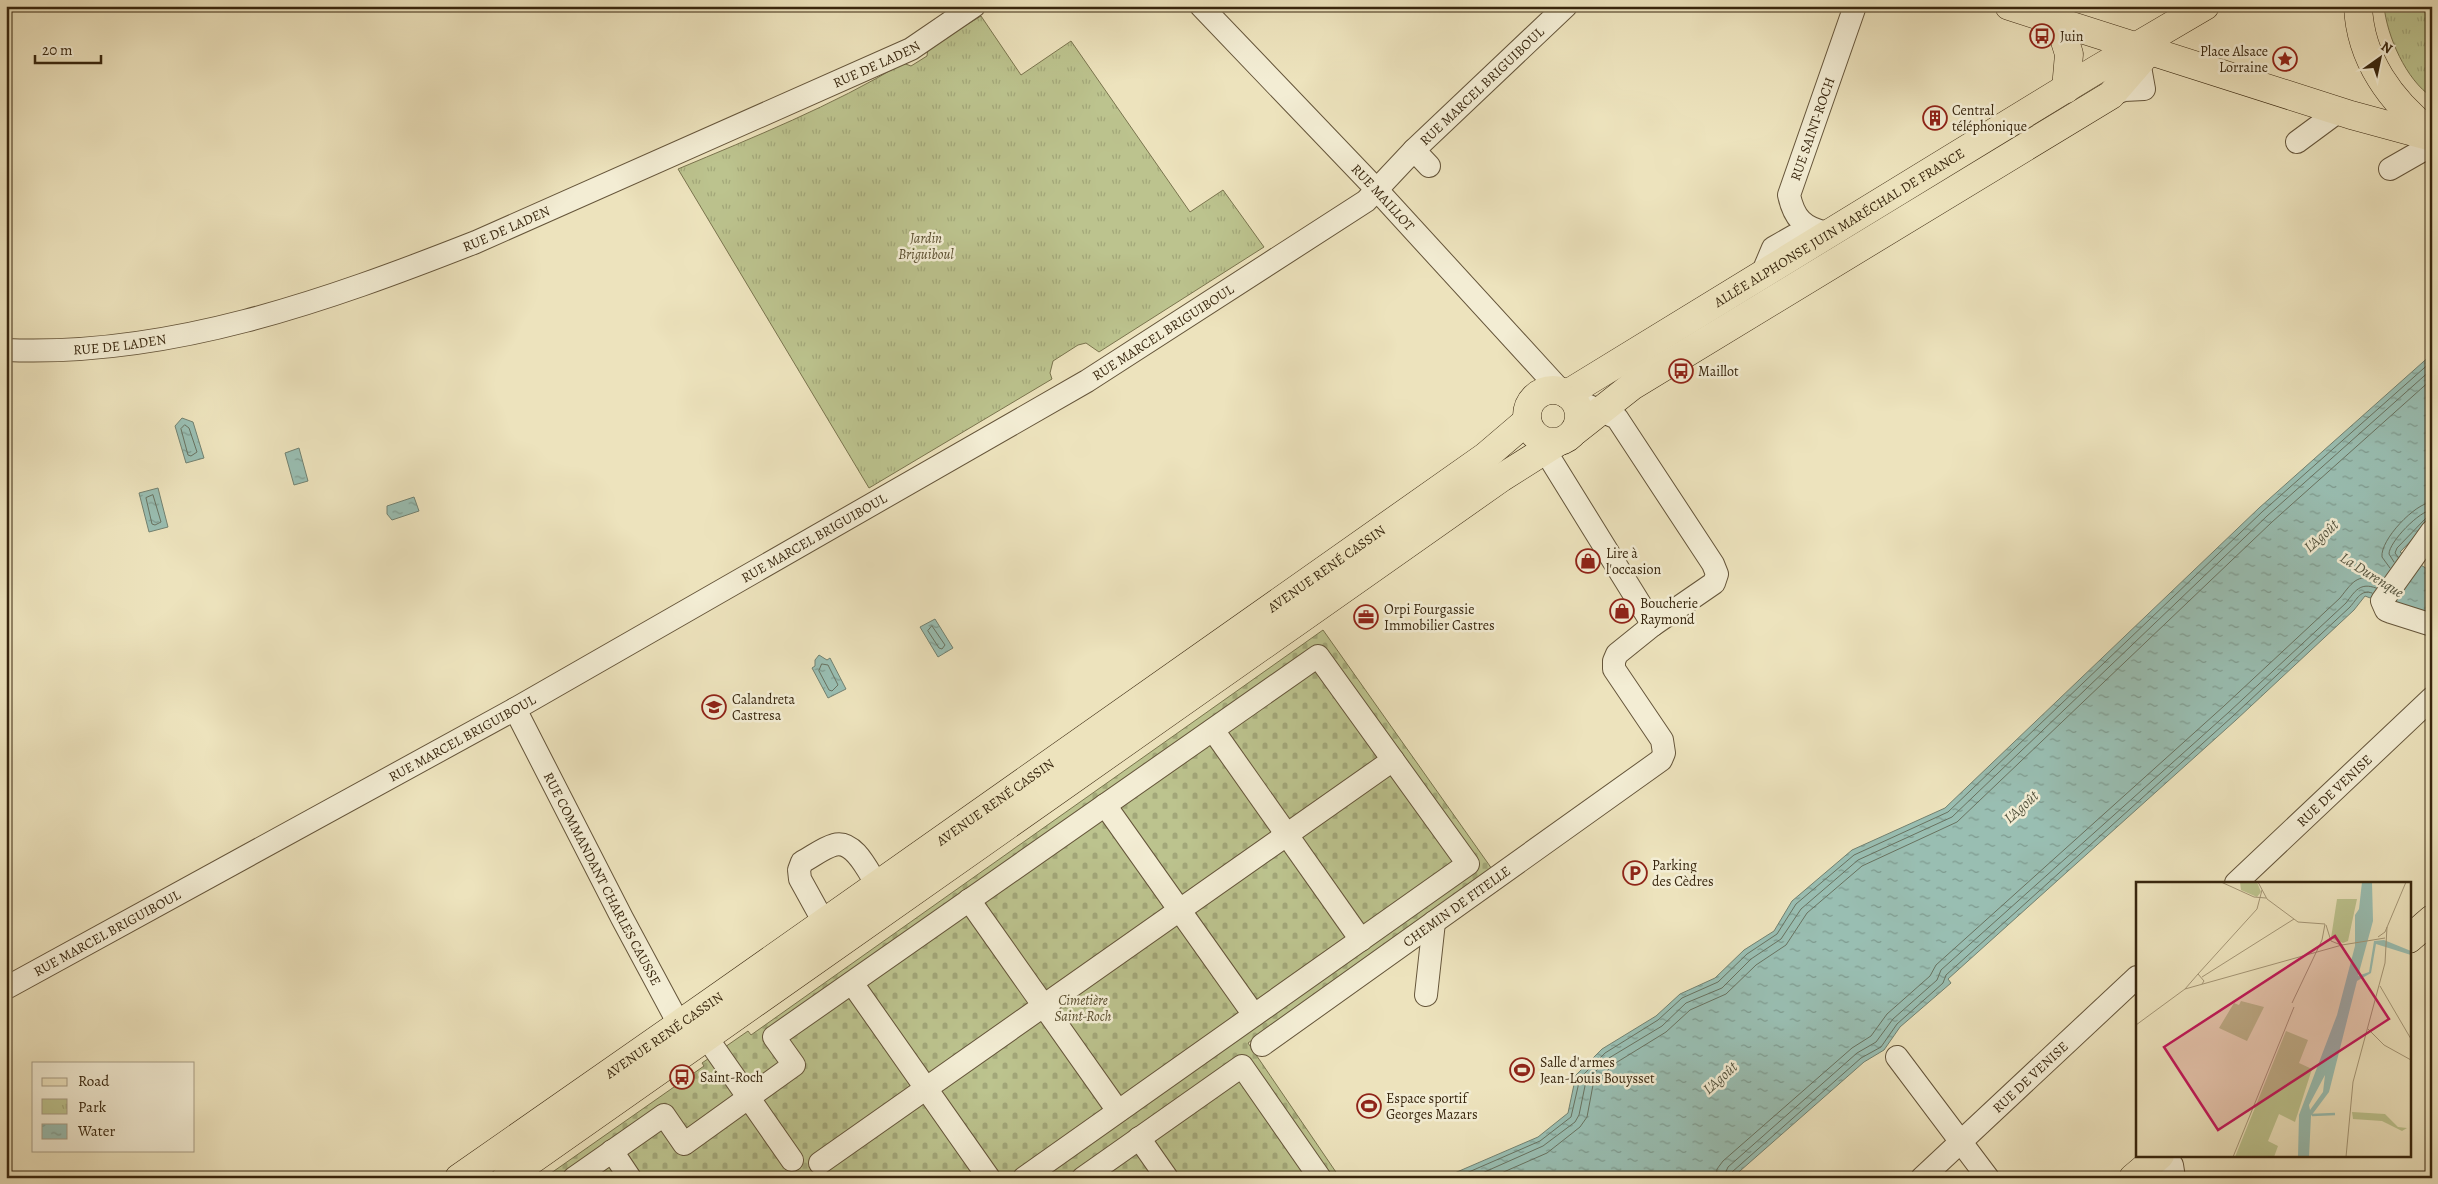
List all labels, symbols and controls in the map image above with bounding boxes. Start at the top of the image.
street label: RUE MARCEL BRIGUIBOUL [1416,22,1549,150]
bus stop icon: Juin [2029,23,2055,49]
place label: Juin [2060,27,2084,46]
scale bar [35,32,101,64]
north arrow [2356,32,2406,82]
street label: RUE DE LADEN [830,36,924,92]
text: N [2377,37,2396,58]
text: 20 m [42,40,73,60]
place label: Place Alsace Lorraine [2200,42,2268,77]
place icon: Place Alsace Lorraine [2272,46,2298,72]
street label: RUE SAINT-ROCH [1786,75,1839,183]
place label: Central téléphonique [1952,101,2027,136]
building icon: Central téléphonique [1922,105,1948,131]
street label: ALLÉE ALPHONSE JUIN MARÉCHAL DE FRANCE [1710,144,1968,312]
street label: RUE MAILLOT [1347,160,1419,235]
street label: RUE DE LADEN [460,201,553,256]
park label: Jardin Briguiboul [898,229,954,264]
street label: RUE MARCEL BRIGUIBOUL [1089,279,1238,385]
street label: RUE DE LADEN [73,330,168,359]
bus stop icon: Maillot [1668,358,1694,384]
place label: Maillot [1698,362,1739,381]
street label: RUE MARCEL BRIGUIBOUL [738,488,891,587]
water label: L'Agoût [2300,515,2343,557]
street label: AVENUE RENÉ CASSIN [1263,521,1389,618]
place label: Lire à l'occasion [1606,544,1661,579]
shop icon: Lire à l'occasion [1575,548,1601,574]
water label: La Durenque [2336,548,2408,603]
place label: Boucherie Raymond [1640,594,1698,629]
shop icon: Boucherie Raymond [1609,598,1635,624]
place label: Orpi Fourgassie Immobilier Castres [1384,600,1495,635]
office icon: Orpi Fourgassie Immobilier Castres [1353,604,1379,630]
street label: RUE MARCEL BRIGUIBOUL [385,690,540,786]
place label: Calandreta Castresa [732,690,796,725]
school or university icon: Calandreta Castresa [701,694,727,720]
street label: RUE DE VENISE [2293,750,2376,831]
street label: AVENUE RENÉ CASSIN [932,754,1058,851]
street label: RUE COMMANDANT CHARLES CAUSSE [539,769,666,989]
water label: L'Agoût [2000,786,2043,828]
place label: Parking des Cèdres [1652,856,1714,891]
parking icon: Parking des Cèdres [1622,860,1648,886]
street label: CHEMIN DE FITELLE [1399,862,1514,951]
inset map [2136,882,2410,1156]
street label: RUE MARCEL BRIGUIBOUL [30,885,185,981]
street label: AVENUE RENÉ CASSIN [601,987,727,1084]
park label: Cimetière Saint-Roch [1055,991,1112,1026]
street label: RUE DE VENISE [1988,1037,2073,1118]
place label: Salle d'armes Jean-Louis Bouysset [1540,1053,1655,1088]
sports icon: Salle d'armes Jean-Louis Bouysset [1509,1057,1535,1083]
water label: L'Agoût [1699,1057,1742,1099]
legend [32,1062,195,1152]
bus stop icon: Saint-Roch [669,1064,695,1090]
place label: Saint-Roch [700,1068,764,1087]
text: Road [78,1071,110,1091]
place label: Espace sportif Georges Mazars [1386,1089,1478,1124]
sports icon: Espace sportif Georges Mazars [1356,1093,1382,1119]
text: Park [78,1097,107,1117]
text: Water [77,1121,115,1141]

